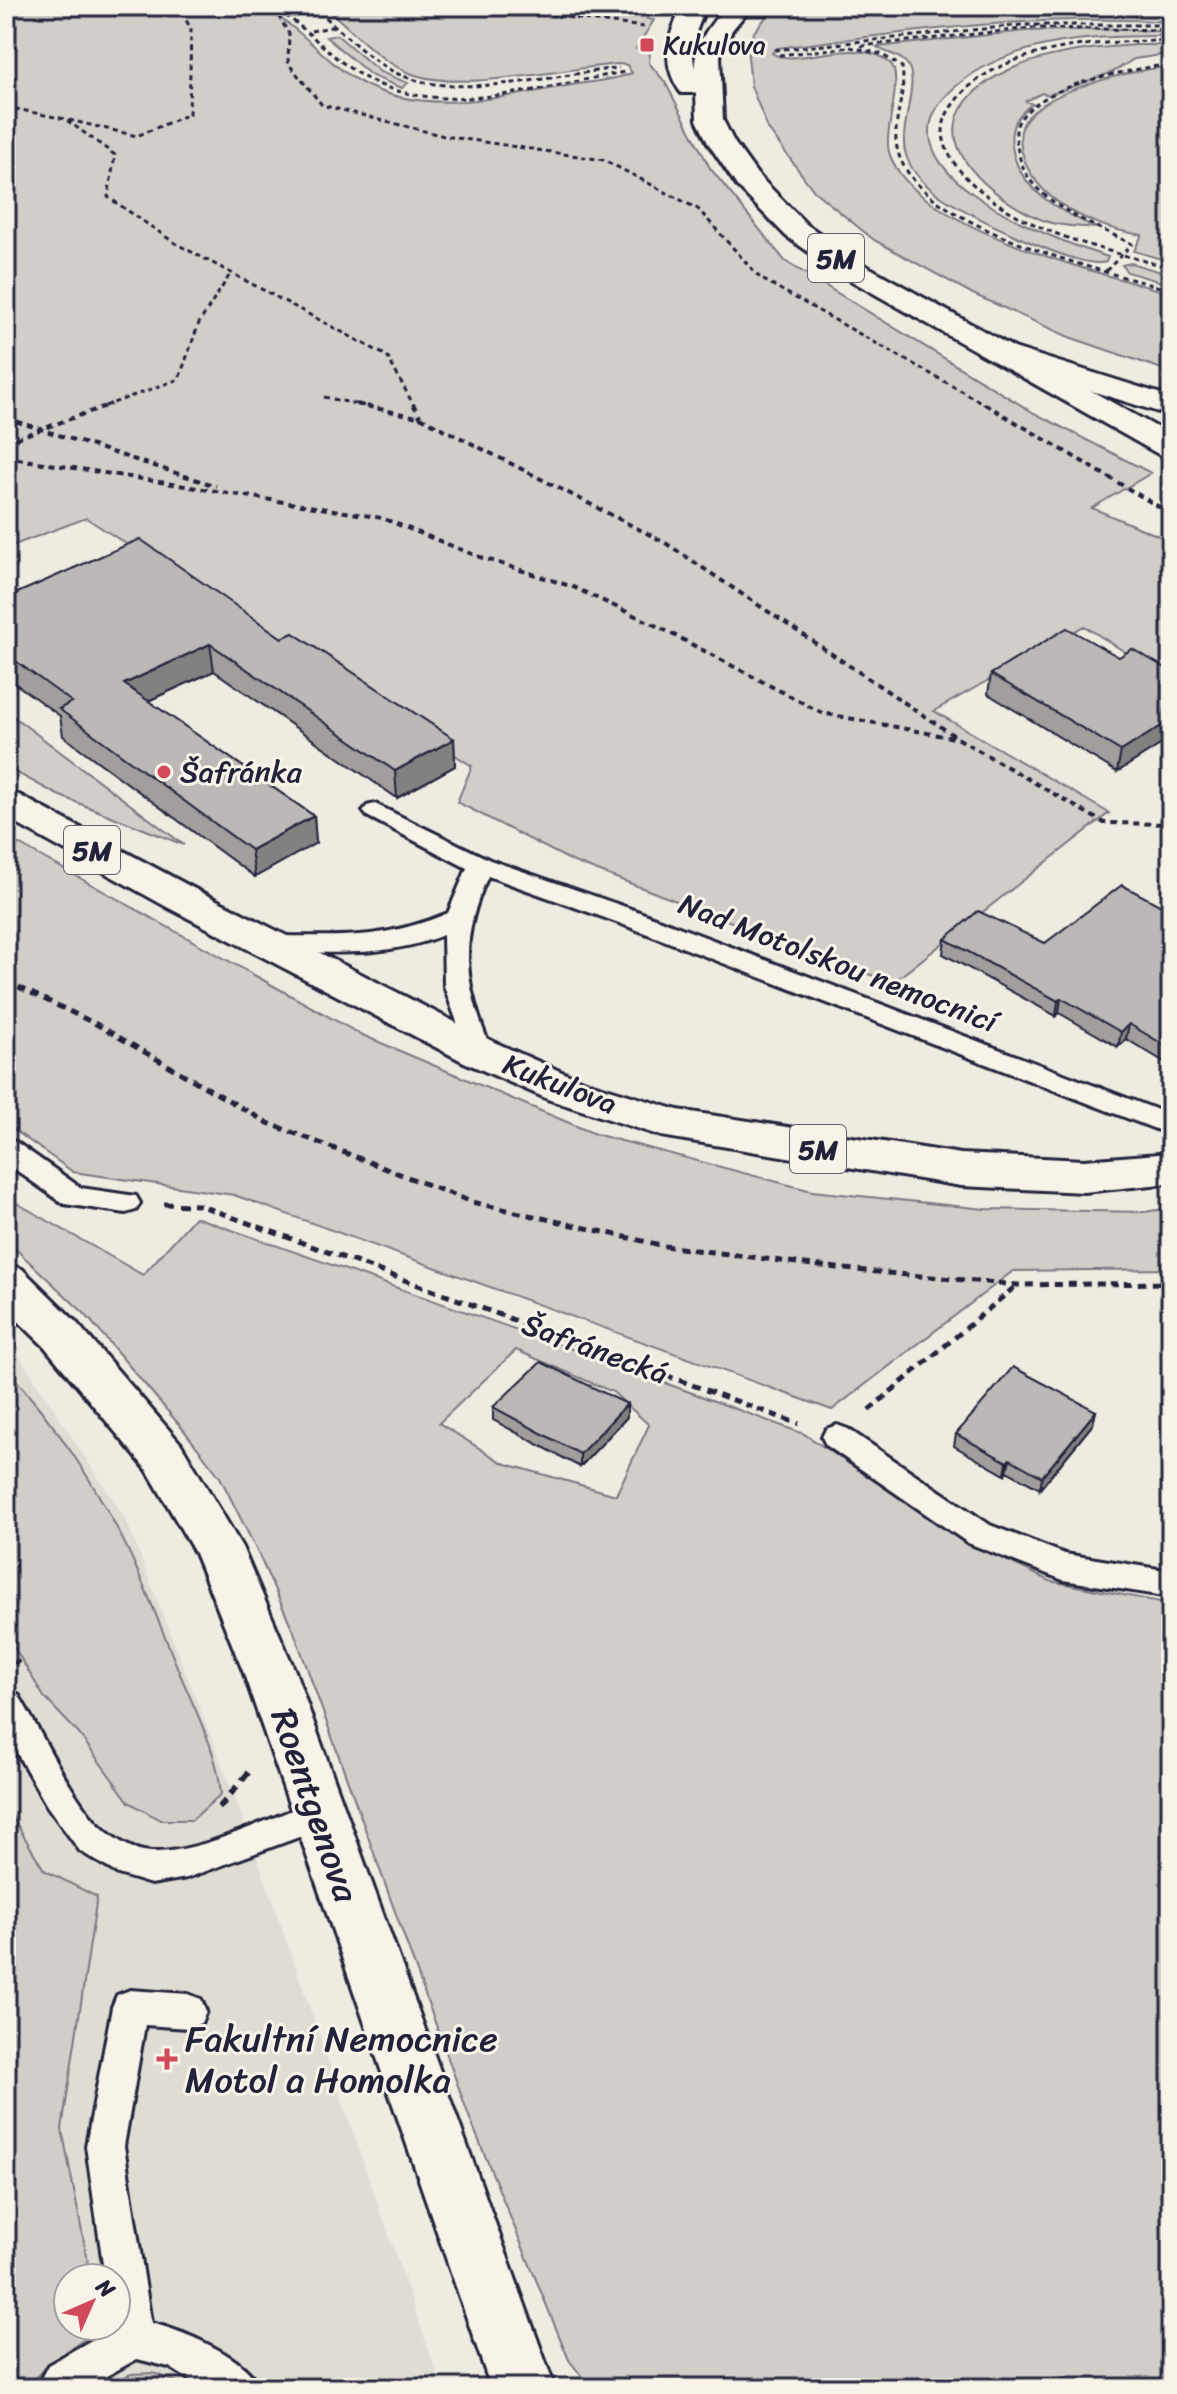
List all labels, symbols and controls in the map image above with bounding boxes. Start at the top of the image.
place label: Kukulova [663,22,766,68]
marker: Kukulova [638,36,656,54]
road number: 5M [808,234,864,282]
place label: Šafránka [180,745,303,799]
marker: Šafránka [155,763,173,781]
road number: 5M [64,826,120,874]
street label: Nad Motolskou nemocnicí [671,877,1009,1050]
street label: Kukulova [495,1038,625,1130]
road number: 5M [790,1125,846,1173]
street label: Šafránecká [514,1298,676,1400]
street label: Roentgenova [252,1699,378,1912]
place label: Fakultní Nemocnice Motol a Homolka [185,2007,498,2112]
marker: Fakultní Nemocnice Motol a Homolka [156,2048,178,2070]
north arrow [52,2262,132,2342]
text: N [86,2268,125,2308]

